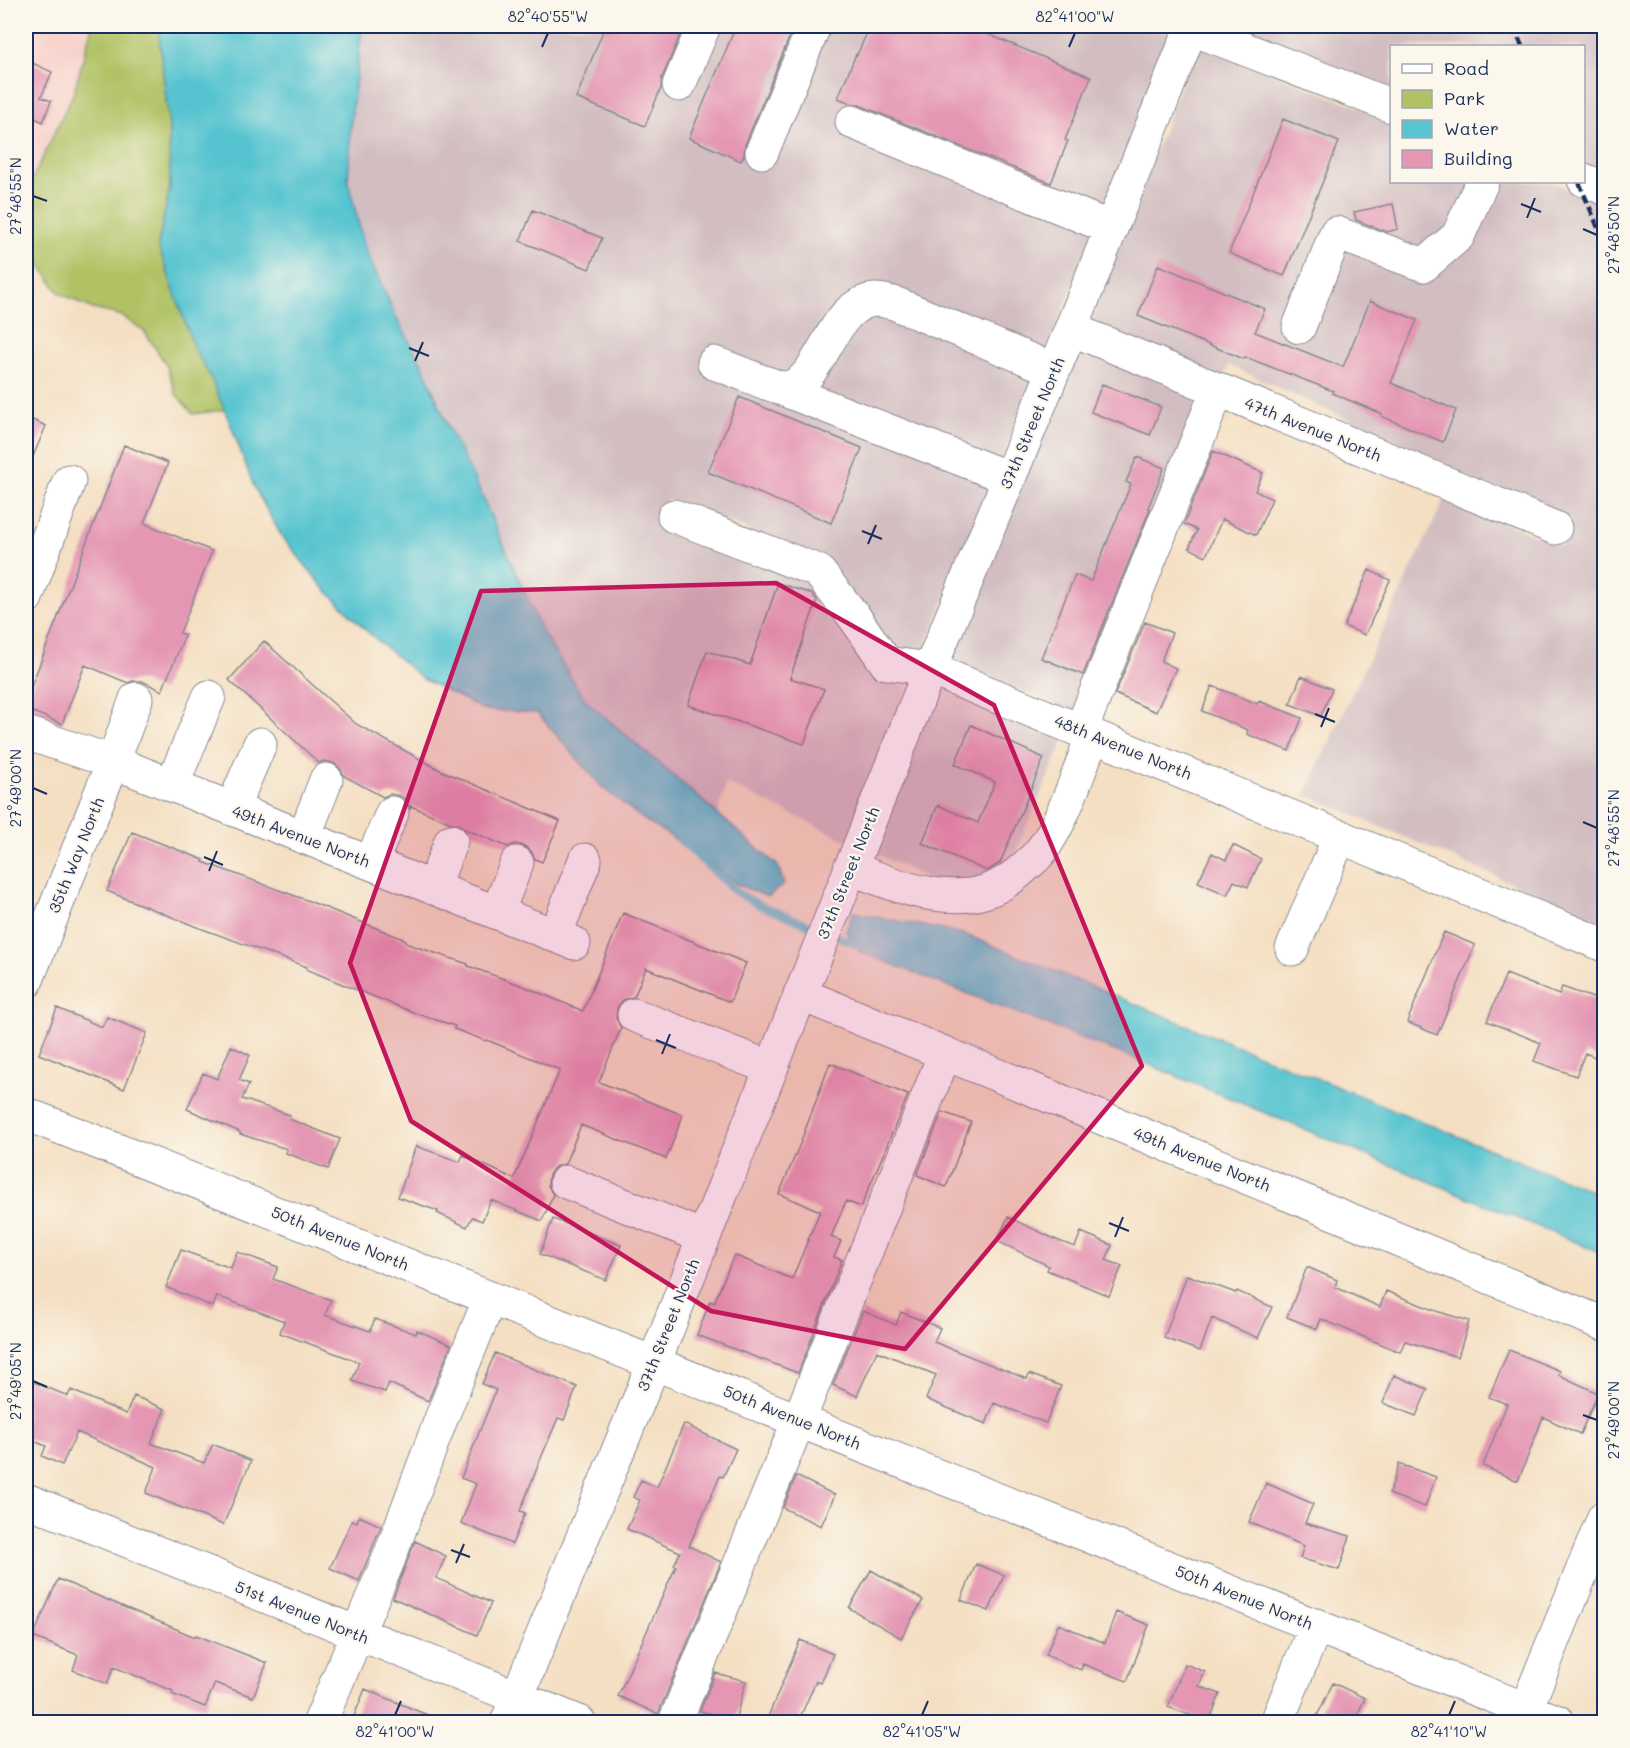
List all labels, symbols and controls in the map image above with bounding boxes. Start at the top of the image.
text: 82°40'55"W [508,6,588,26]
text: 82°41'00"W [1035,6,1115,26]
legend [1390,45,1585,183]
text: Road [1444,56,1489,80]
text: Park [1444,86,1485,110]
text: Water [1444,116,1499,140]
text: Building [1444,146,1512,170]
text: 27°48'55"N [5,157,25,235]
text: 27°48'50"N [1603,196,1623,274]
street label: 37th Street North [994,354,1069,492]
street label: 47th Avenue North [1242,392,1385,465]
street label: 48th Avenue North [1052,709,1195,784]
text: 27°49'00"N [5,749,25,827]
text: 27°48'55"N [1603,789,1623,867]
street label: 35th Way North [43,794,108,916]
street label: 49th Avenue North [229,800,373,871]
street label: 37th Street North [811,804,884,942]
street label: 49th Avenue North [1131,1121,1274,1196]
street label: 50th Avenue North [268,1200,412,1275]
street label: 37th Street North [631,1256,704,1394]
text: 27°49'05"N [5,1342,25,1420]
street label: 50th Avenue North [720,1379,864,1454]
text: 27°49'00"N [1603,1381,1623,1459]
street label: 50th Avenue North [1172,1559,1316,1634]
street label: 51st Avenue North [232,1575,372,1648]
text: 82°41'00"W [355,1721,435,1741]
text: 82°41'05"W [883,1721,961,1741]
text: 82°41'10"W [1411,1721,1487,1741]

